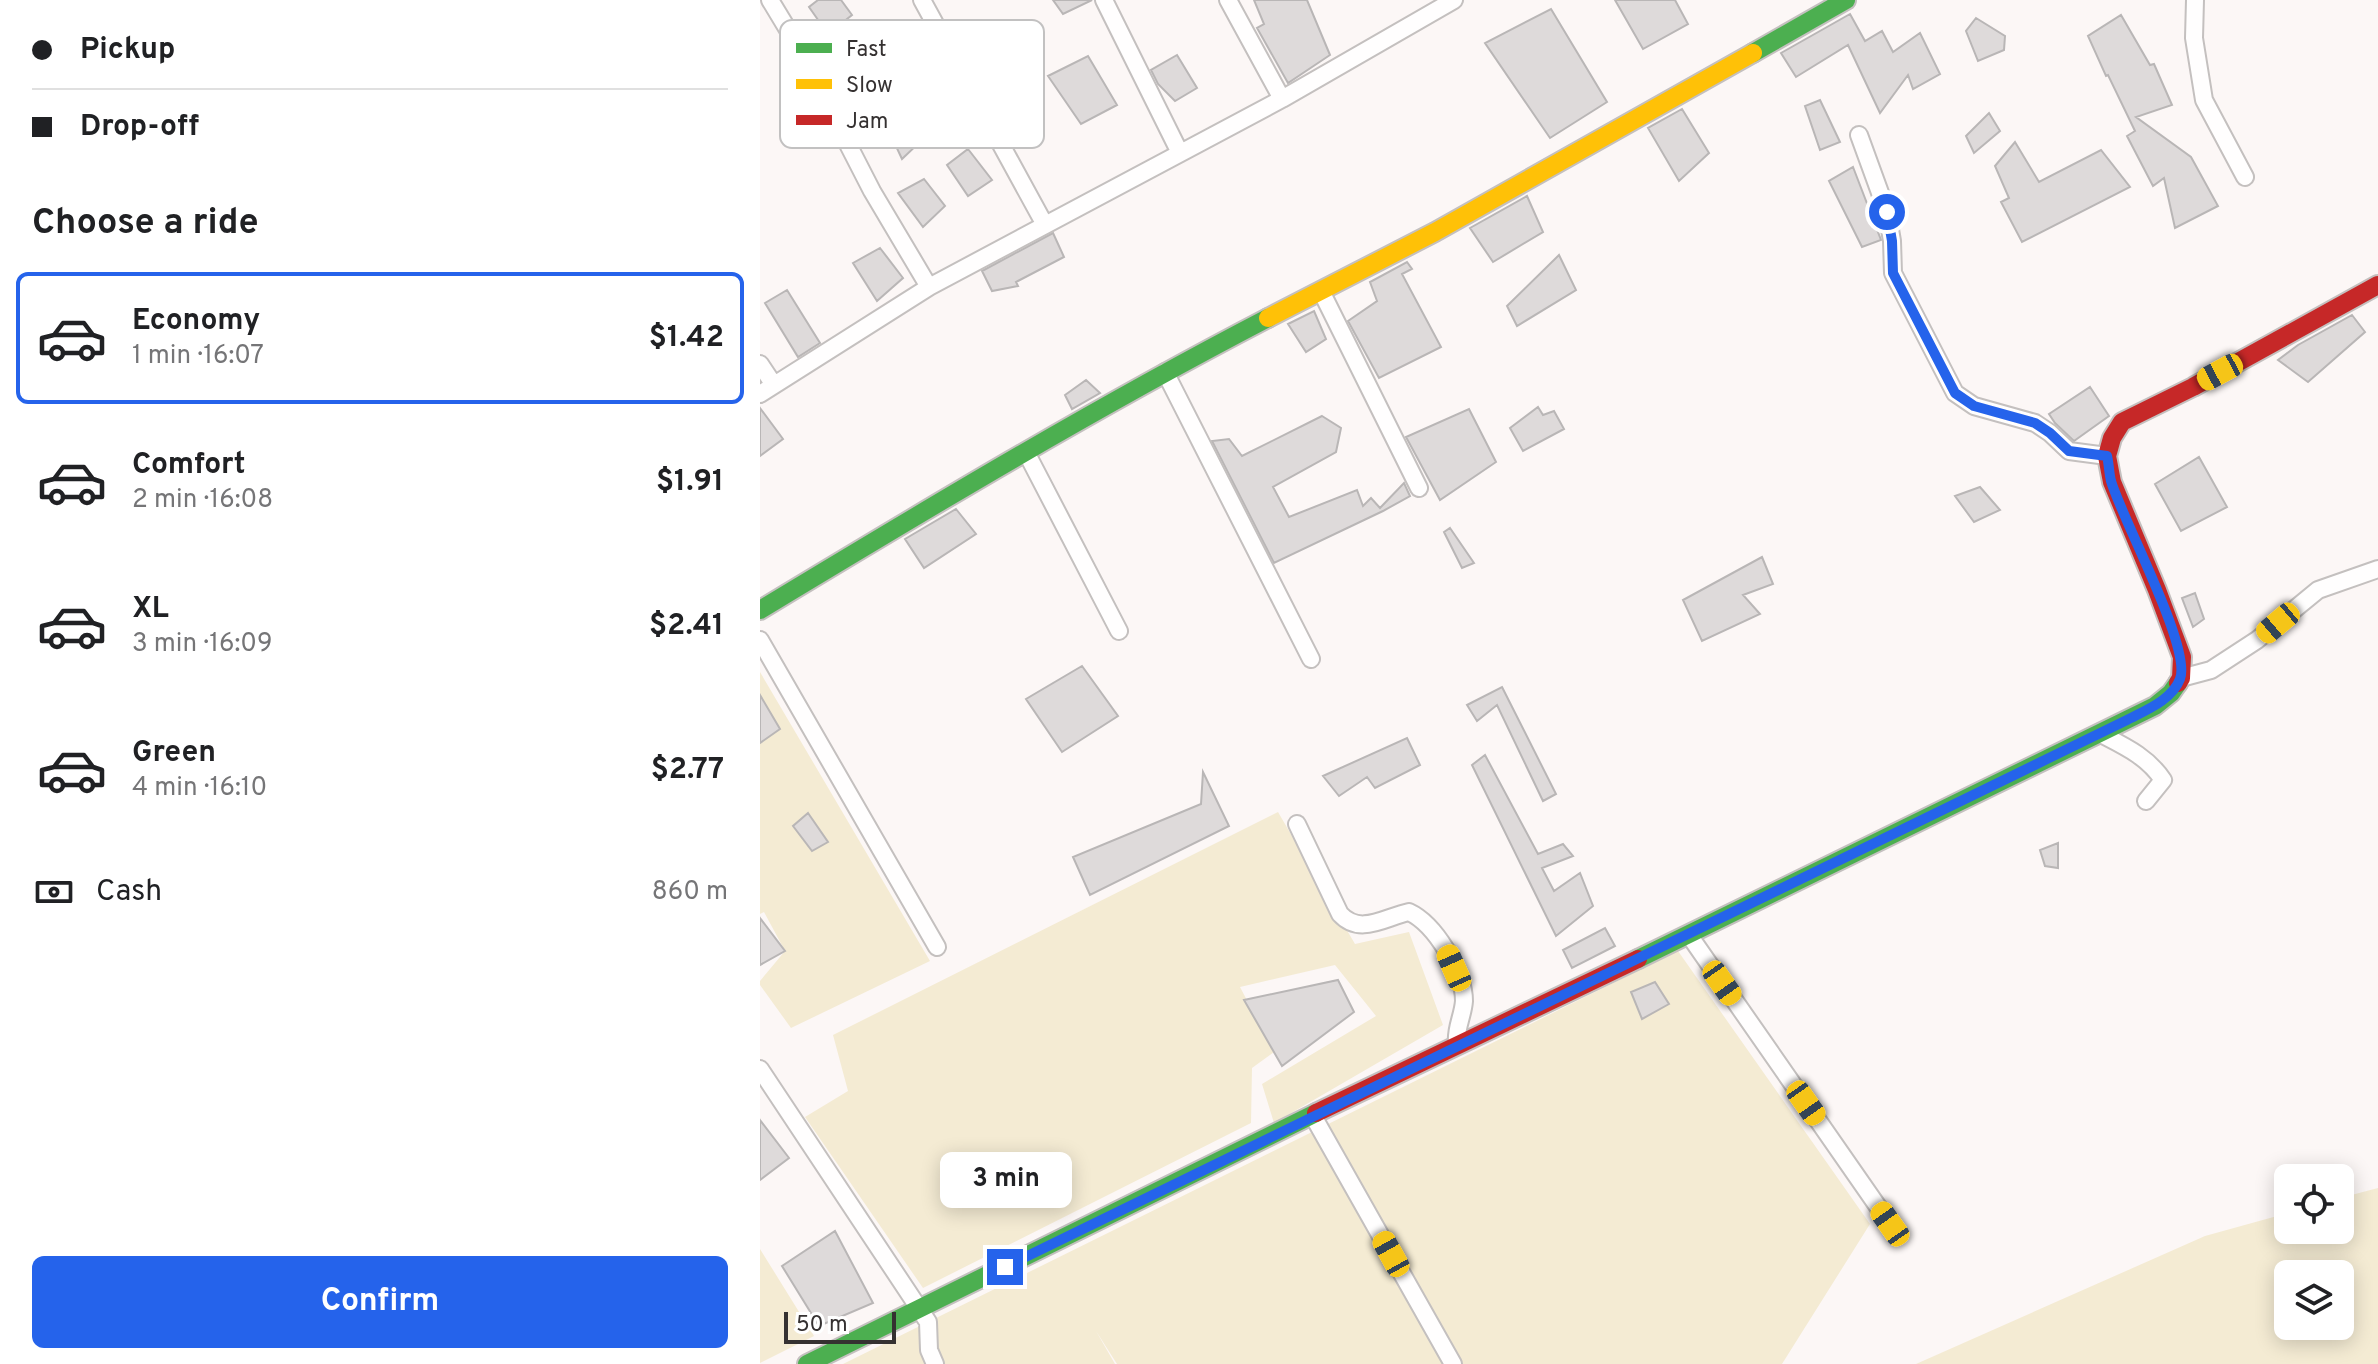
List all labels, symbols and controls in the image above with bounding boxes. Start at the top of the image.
legend [780,20,1044,148]
text: Pickup [80,32,175,69]
text: Fast [846,37,887,64]
text: Slow [846,73,893,100]
text: Drop-off [80,109,199,146]
text: Jam [846,109,889,136]
route start [1869,194,1905,230]
text: Choose a ride [32,201,258,247]
icon: car [36,302,108,374]
text: Economy [132,303,260,340]
text: $1.42 [649,320,724,357]
text: 1 min · 16:07 [132,340,264,373]
car [2193,350,2247,394]
icon: car [36,446,108,518]
text: Comfort [132,447,245,484]
text: $1.91 [656,464,724,501]
text: 2 min · 16:08 [132,484,273,517]
icon: car [36,590,108,662]
text: XL [132,591,169,628]
car [2252,598,2304,648]
text: $2.41 [649,608,724,645]
text: 3 min · 16:09 [132,628,273,661]
icon: car [36,734,108,806]
text: Green [132,735,216,772]
text: $2.77 [651,752,724,789]
text: 4 min · 16:10 [132,772,267,805]
icon: cash [32,870,76,914]
text: Cash [96,874,162,911]
text: 860 m [652,876,728,909]
car [1433,941,1475,995]
car [1698,956,1746,1010]
car [1782,1076,1830,1130]
callout: 3 min [939,1151,1071,1207]
text: 3 min [972,1163,1040,1196]
map controls [2274,1164,2354,1340]
button: locate [2274,1164,2354,1244]
car [1866,1197,1914,1251]
car [1369,1227,1413,1281]
route end [987,1249,1023,1285]
button: Confirm [32,1256,728,1348]
button: layers [2274,1260,2354,1340]
scale bar [784,1308,896,1344]
text: 50 m [796,1312,848,1339]

